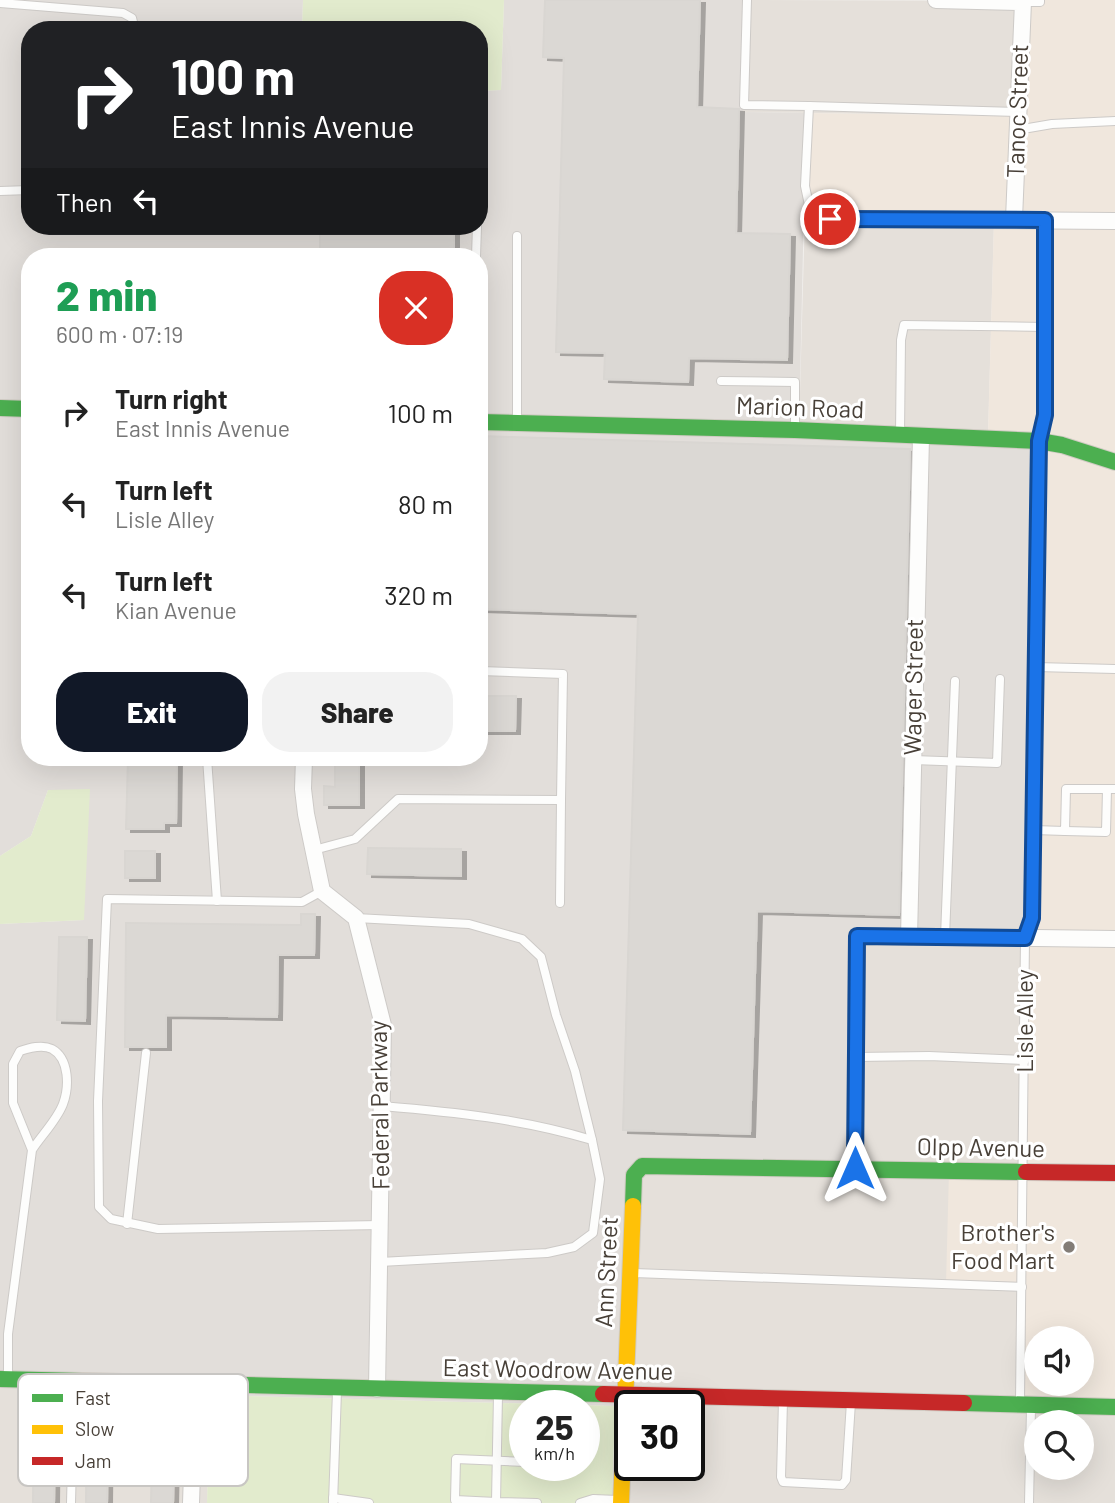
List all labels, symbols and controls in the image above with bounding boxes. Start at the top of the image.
street label: Tanoc Street [1000,43,1033,179]
text: 100 m [171,46,295,105]
icon: right [56,49,147,140]
text: East Innis Avenue [171,106,415,144]
icon: left [127,182,165,220]
text: Then [56,186,113,217]
pin [800,189,860,249]
icon: arrive [811,200,849,238]
text: 2 min [56,269,157,319]
button: close [379,271,453,345]
text: 600 m · 07:19 [56,320,183,348]
text: Turn right [115,383,228,414]
street label: Marion Road [735,390,865,423]
icon: right [56,394,94,432]
text: 100 m [388,397,453,428]
text: East Innis Avenue [115,414,290,442]
text: Turn left [115,474,213,505]
icon: left [56,485,94,523]
text: 80 m [398,488,453,519]
text: Lisle Alley [115,505,214,533]
text: Turn left [115,565,213,596]
icon: left [56,576,94,614]
text: 320 m [384,579,453,610]
text: Kian Avenue [115,596,237,624]
street label: Wager Street [897,618,928,756]
button: Exit [56,672,248,752]
button: Share [262,672,453,752]
street label: Lisle Alley [1009,969,1038,1073]
street label: Federal Parkway [363,1020,394,1190]
position arrow [818,1131,892,1205]
street label: Olpp Avenue [917,1131,1045,1162]
street label: Ann Street [588,1216,623,1328]
place label: Brother's Food Mart [951,1217,1055,1274]
marker: Brother's Food Mart [1061,1239,1077,1255]
map controls [1024,1326,1094,1480]
button: sound [1024,1326,1094,1396]
street label: East Woodrow Avenue [442,1352,674,1385]
legend [18,1374,248,1486]
text: Fast [75,1386,111,1409]
speed limit sign: 30 [614,1390,705,1481]
text: 25 [535,1405,574,1447]
button: search [1024,1410,1094,1480]
text: Slow [75,1417,114,1440]
text: km/h [534,1442,575,1464]
text: Jam [75,1449,111,1472]

